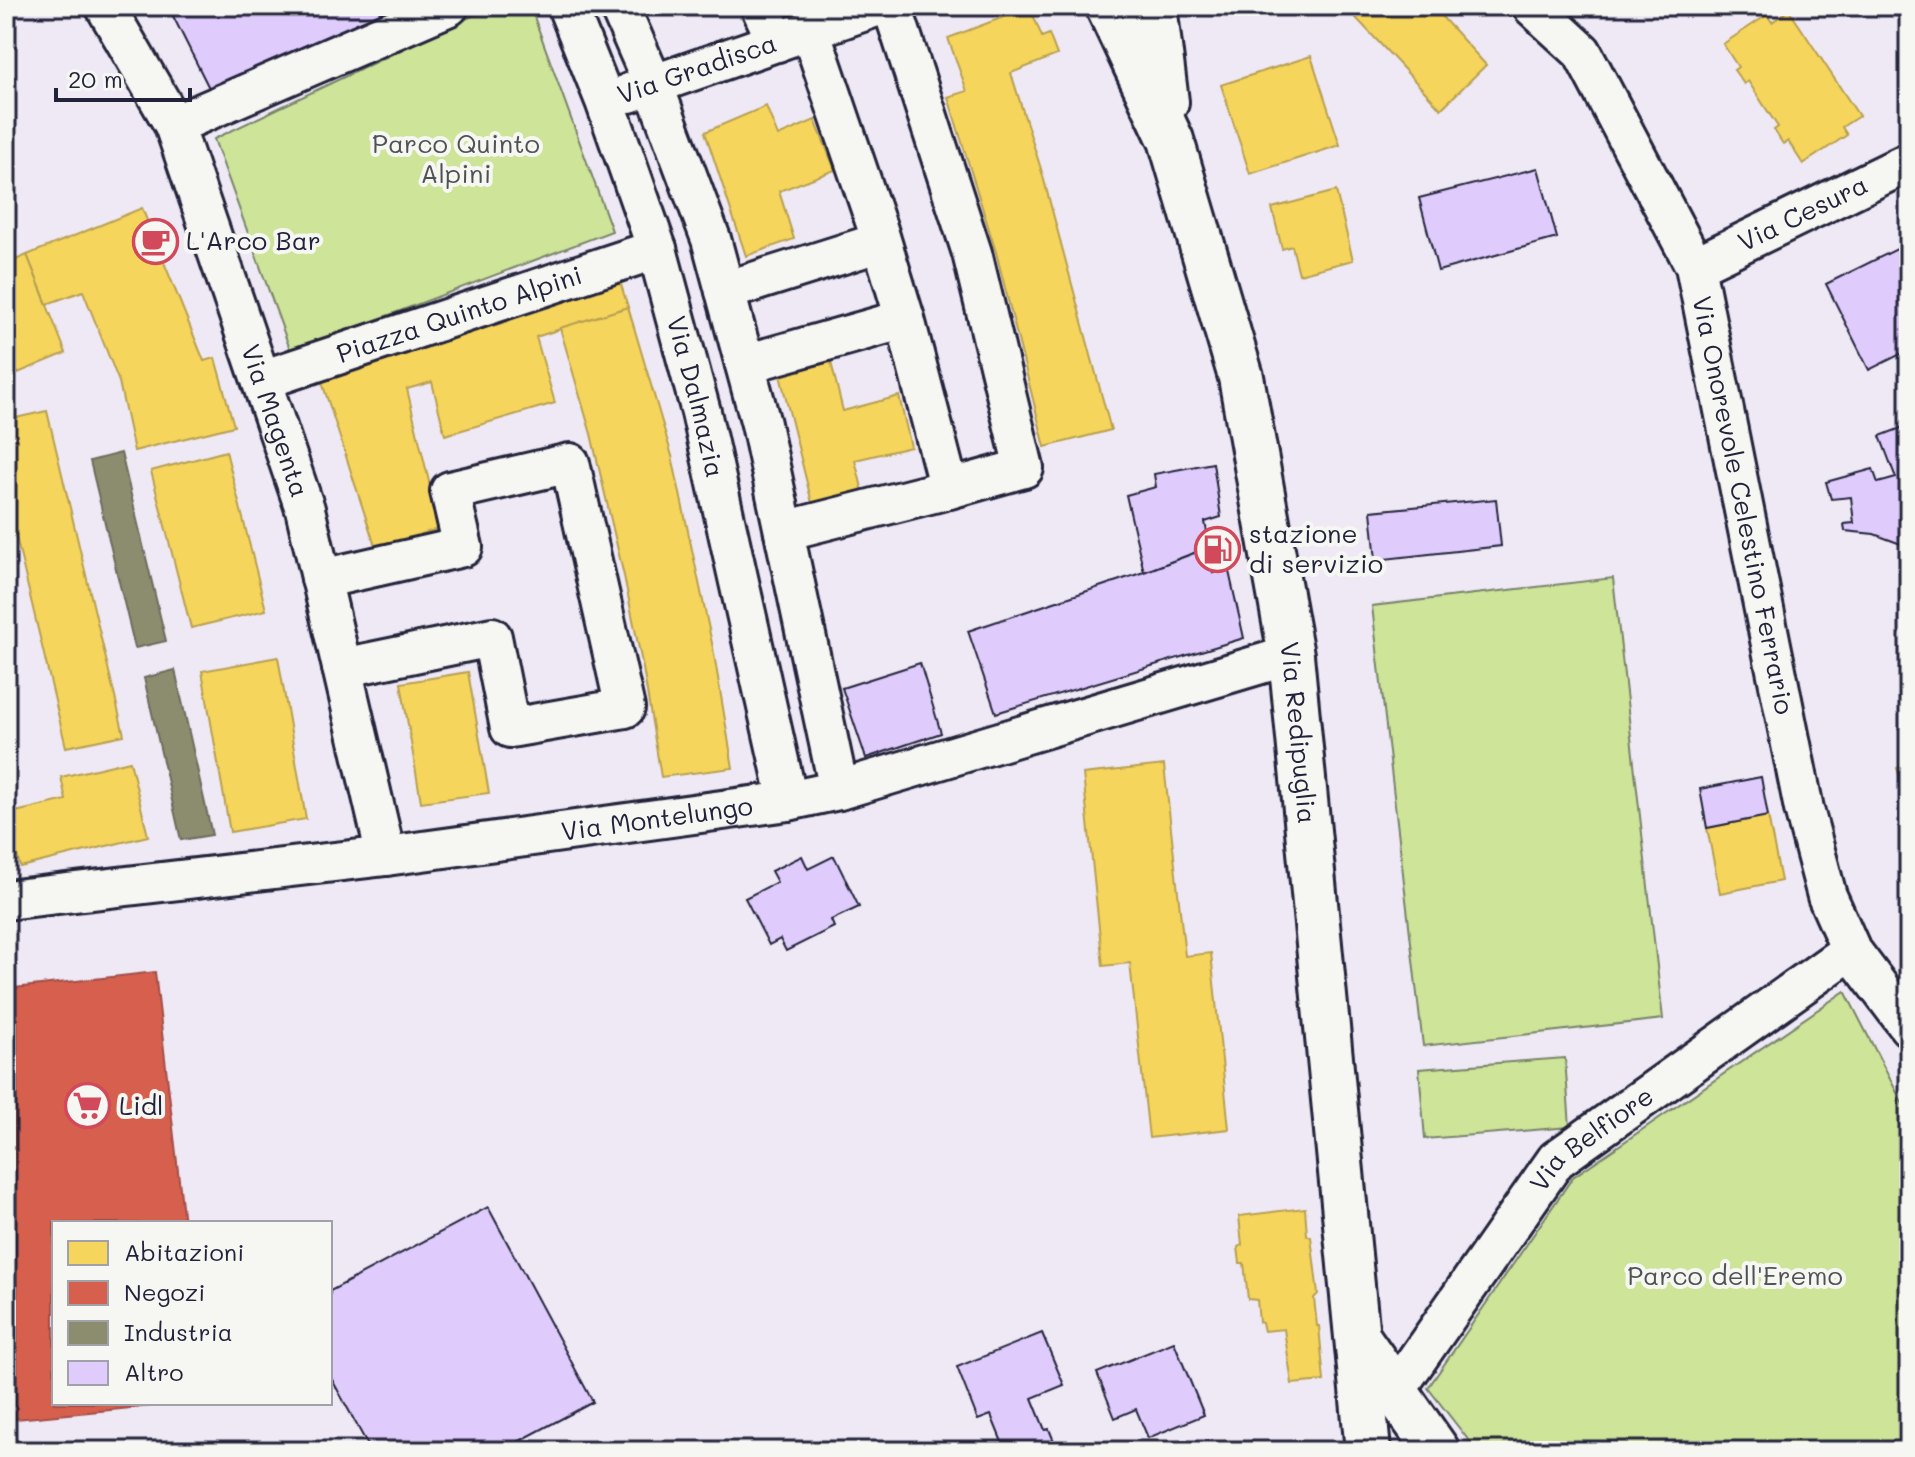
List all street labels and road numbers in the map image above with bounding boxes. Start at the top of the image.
street label: Via Gradisca [613,25,781,111]
street label: Via Cesura [1732,167,1873,259]
street label: Piazza Quinto Alpini [332,257,586,370]
street label: Via Onorevole Celestino Ferrario [1685,293,1803,717]
street label: Via Dalmazia [660,312,733,481]
street label: Via Magenta [234,339,318,501]
street label: Via Redipuglia [1273,639,1325,825]
street label: Via Montelungo [559,788,755,848]
street label: Via Belfiore [1521,1078,1660,1198]

